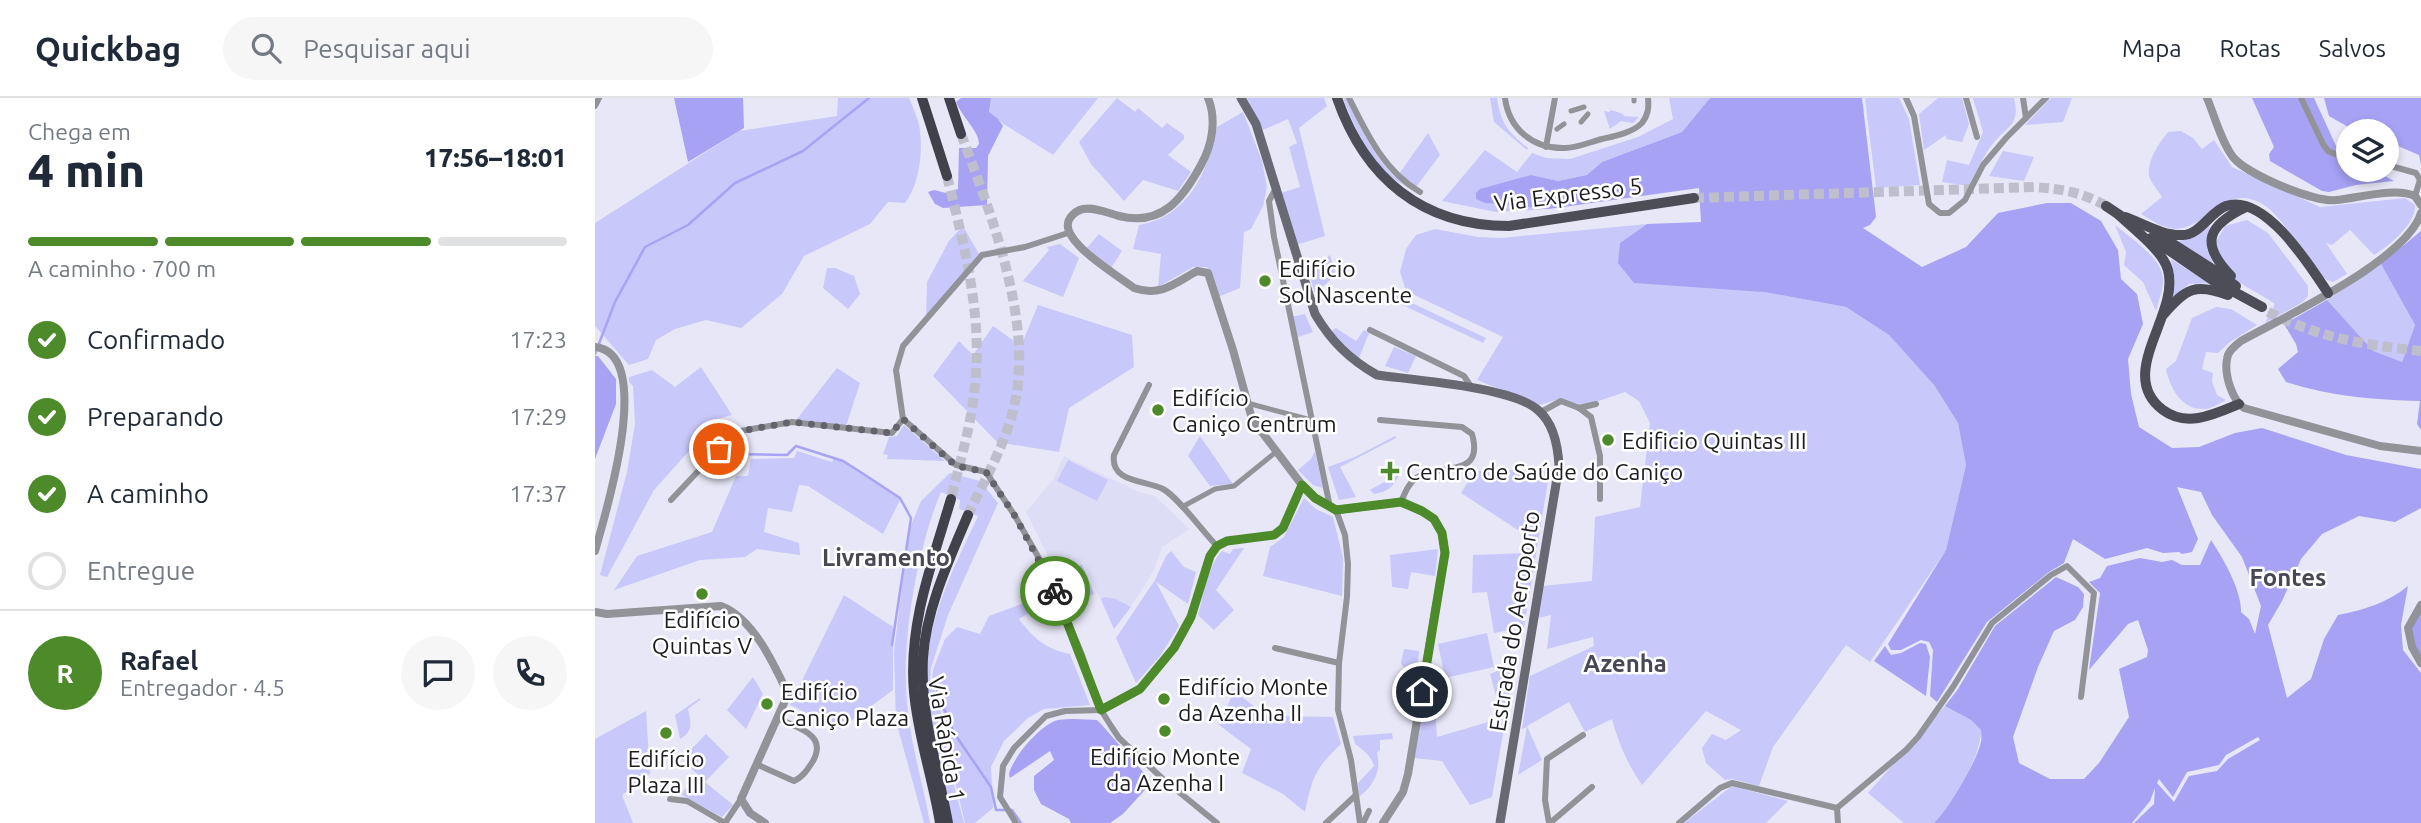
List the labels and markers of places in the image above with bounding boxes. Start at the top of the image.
place label: Edifício Sol Nascente [1279,256,1412,307]
marker: Edifício Sol Nascente [1257,273,1273,289]
place label: Edifício Caniço Centrum [1172,385,1337,436]
marker: Edifício Caniço Centrum [1150,402,1166,418]
pin [689,419,749,479]
place label: Edificio Quintas III [1622,428,1807,453]
marker: Edificio Quintas III [1600,432,1616,448]
place label: Centro de Saúde do Caniço [1406,459,1683,484]
marker: Centro de Saúde do Caniço [1380,461,1400,481]
marker: Edifício Quintas V [694,586,710,602]
place label: Edifício Quintas V [652,607,753,658]
pin [1392,662,1452,722]
place label: Edifício Monte da Azenha II [1178,674,1328,725]
place label: Edifício Caniço Plaza [781,679,909,730]
marker: Edifício Monte da Azenha II [1156,691,1172,707]
marker: Edifício Caniço Plaza [759,696,775,712]
marker: Edifício Monte da Azenha I [1157,723,1173,739]
marker: Edifício Plaza III [658,725,674,741]
place label: Edifício Monte da Azenha I [1090,744,1240,795]
place label: Edifício Plaza III [628,746,704,797]

